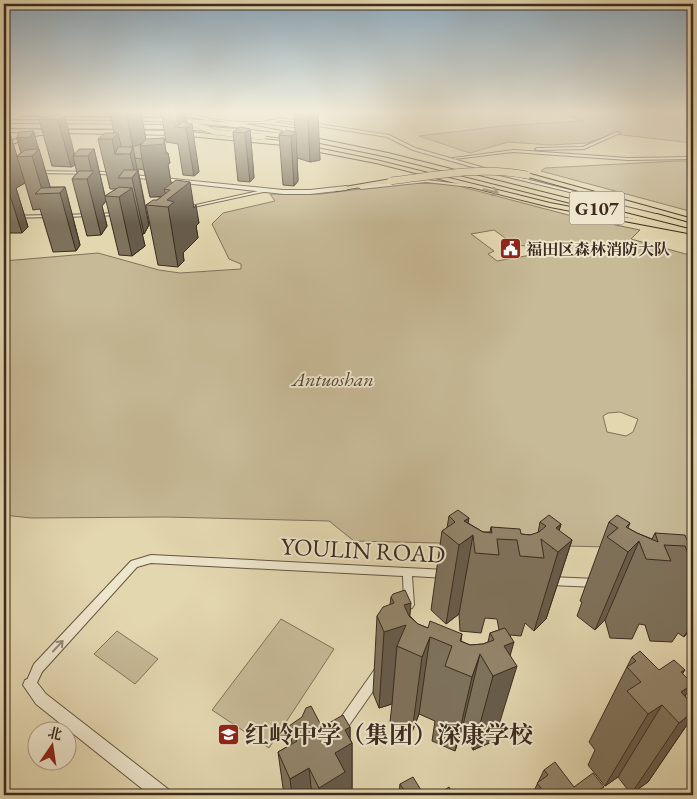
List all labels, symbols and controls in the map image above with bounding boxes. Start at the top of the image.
one-way arrow [482,187,498,196]
road number: G107 [570,192,624,224]
public building icon: 福田区森林消防大队 [498,237,522,261]
place label: 福田区森林消防大队 [526,239,670,260]
park label: Antuoshan [290,366,374,392]
street label: YOULIN ROAD [280,530,446,570]
one-way arrow [52,640,64,653]
place label: 红岭中学（集团）深康学校 [245,719,533,750]
north arrow [28,722,78,772]
school or university icon: 红岭中学（集团）深康学校 [217,722,241,746]
text: 北 [46,723,64,744]

